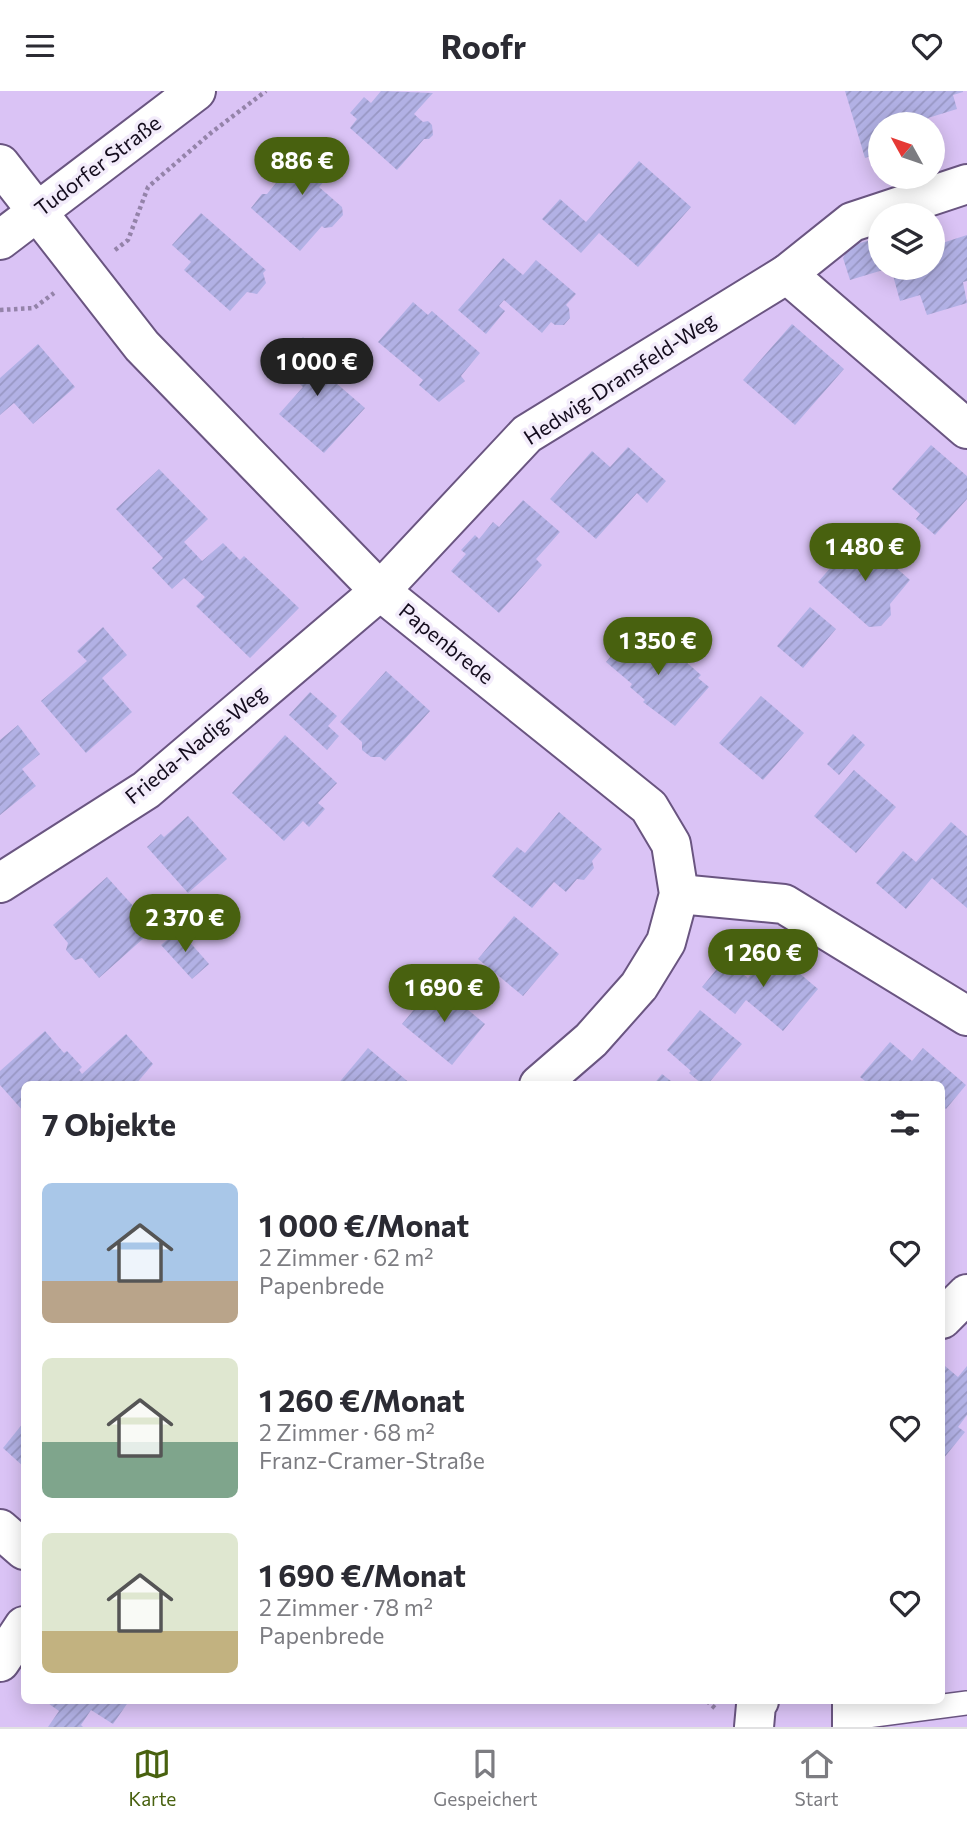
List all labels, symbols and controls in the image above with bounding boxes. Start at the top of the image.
text: Roofr [441,26,526,66]
icon: menu [21,27,59,65]
icon: heart [908,27,946,65]
street label: Tudorfer Straße [29,109,165,220]
north arrow [868,112,945,189]
map controls [868,112,945,280]
pin: 886 € [253,137,351,197]
text: 886 € [270,146,334,174]
button: layers [868,203,945,280]
street label: Hedwig-Dransfeld-Weg [519,306,720,449]
pin: 1 000 € [252,338,382,398]
text: 1 000 € [276,347,358,375]
pin: 1 480 € [800,524,930,583]
text: 1 480 € [825,532,905,560]
street label: Papenbrede [395,597,499,689]
pin: 1 350 € [593,617,723,677]
text: 1 350 € [619,626,697,654]
street label: Frieda-Nadig-Weg [120,679,271,808]
pin: 2 370 € [120,895,250,954]
text: 2 370 € [145,903,225,931]
pin: 1 260 € [698,929,828,989]
text: 1 260 € [724,938,802,966]
pin: 1 690 € [379,965,509,1024]
text: 1 690 € [405,973,483,1001]
icon: filters [886,1104,924,1142]
text: 7 Objekte [42,1105,176,1142]
text: 1 000 €/Monat [259,1206,469,1243]
icon: home [98,1211,182,1295]
icon: heart [886,1234,924,1272]
text: 2 Zimmer · 62 m² [259,1243,434,1271]
text: Papenbrede [259,1271,384,1299]
text: 1 260 €/Monat [259,1381,465,1418]
icon: home [98,1386,182,1470]
icon: heart [886,1409,924,1447]
text: 2 Zimmer · 68 m² [259,1418,435,1446]
text: Franz-Cramer-Straße [259,1446,485,1474]
text: 1 690 €/Monat [259,1556,466,1593]
icon: home [98,1561,182,1645]
icon: heart [886,1584,924,1622]
text: 2 Zimmer · 78 m² [259,1593,433,1621]
text: Papenbrede [259,1621,384,1649]
tab: Karte [128,1745,176,1810]
tab: Gespeichert [433,1745,538,1810]
tab: Start [795,1745,839,1810]

